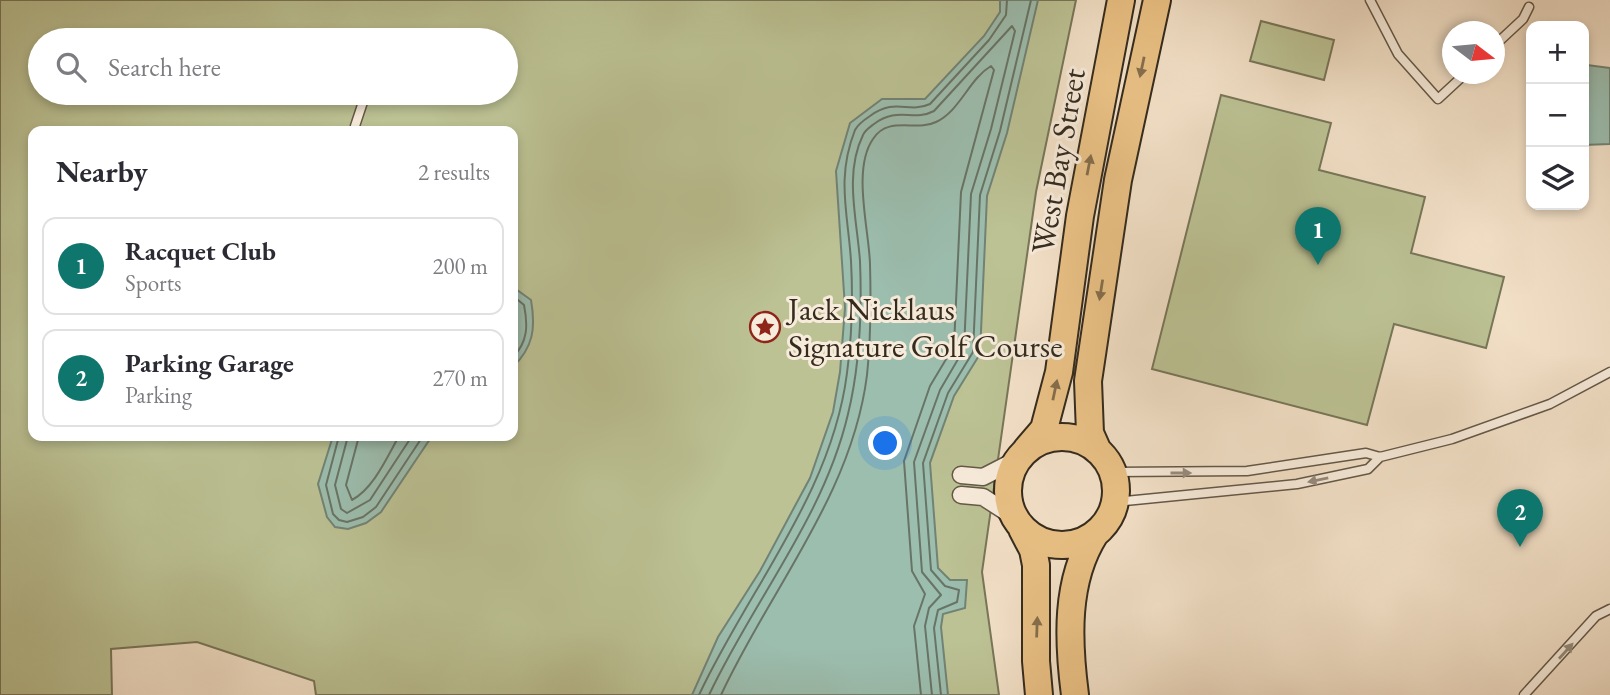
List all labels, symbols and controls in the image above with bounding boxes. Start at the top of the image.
north arrow [1442,21,1505,84]
map controls [1526,21,1589,210]
button: + [1526,21,1589,84]
search box [28,28,518,105]
icon: search [52,48,90,86]
text: Search here [108,50,221,84]
one-way arrow [1137,56,1148,78]
street label: West Bay Street [1021,65,1095,257]
button: − [1526,84,1589,147]
button: layers [1526,147,1589,210]
text: Nearby [56,152,148,191]
one-way arrow [1084,154,1095,176]
text: 2 results [418,157,490,187]
pin: 1 [1295,207,1341,265]
text: Racquet Club [125,234,276,268]
text: 1 [75,251,87,281]
text: 200 m [432,251,488,281]
text: Sports [125,268,181,298]
one-way arrow [1096,280,1107,302]
place label: Jack Nicklaus Signature Golf Course [785,288,1063,367]
place icon: Jack Nicklaus Signature Golf Course [748,310,782,344]
text: Parking Garage [125,346,294,380]
text: 2 [75,363,87,393]
text: 270 m [432,363,488,393]
one-way arrow [1050,379,1061,401]
text: Parking [125,380,192,410]
your location [868,426,902,460]
one-way arrow [1170,467,1192,479]
one-way arrow [1307,474,1329,485]
pin: 2 [1497,489,1543,547]
one-way arrow [1031,616,1042,638]
one-way arrow [1558,642,1573,659]

